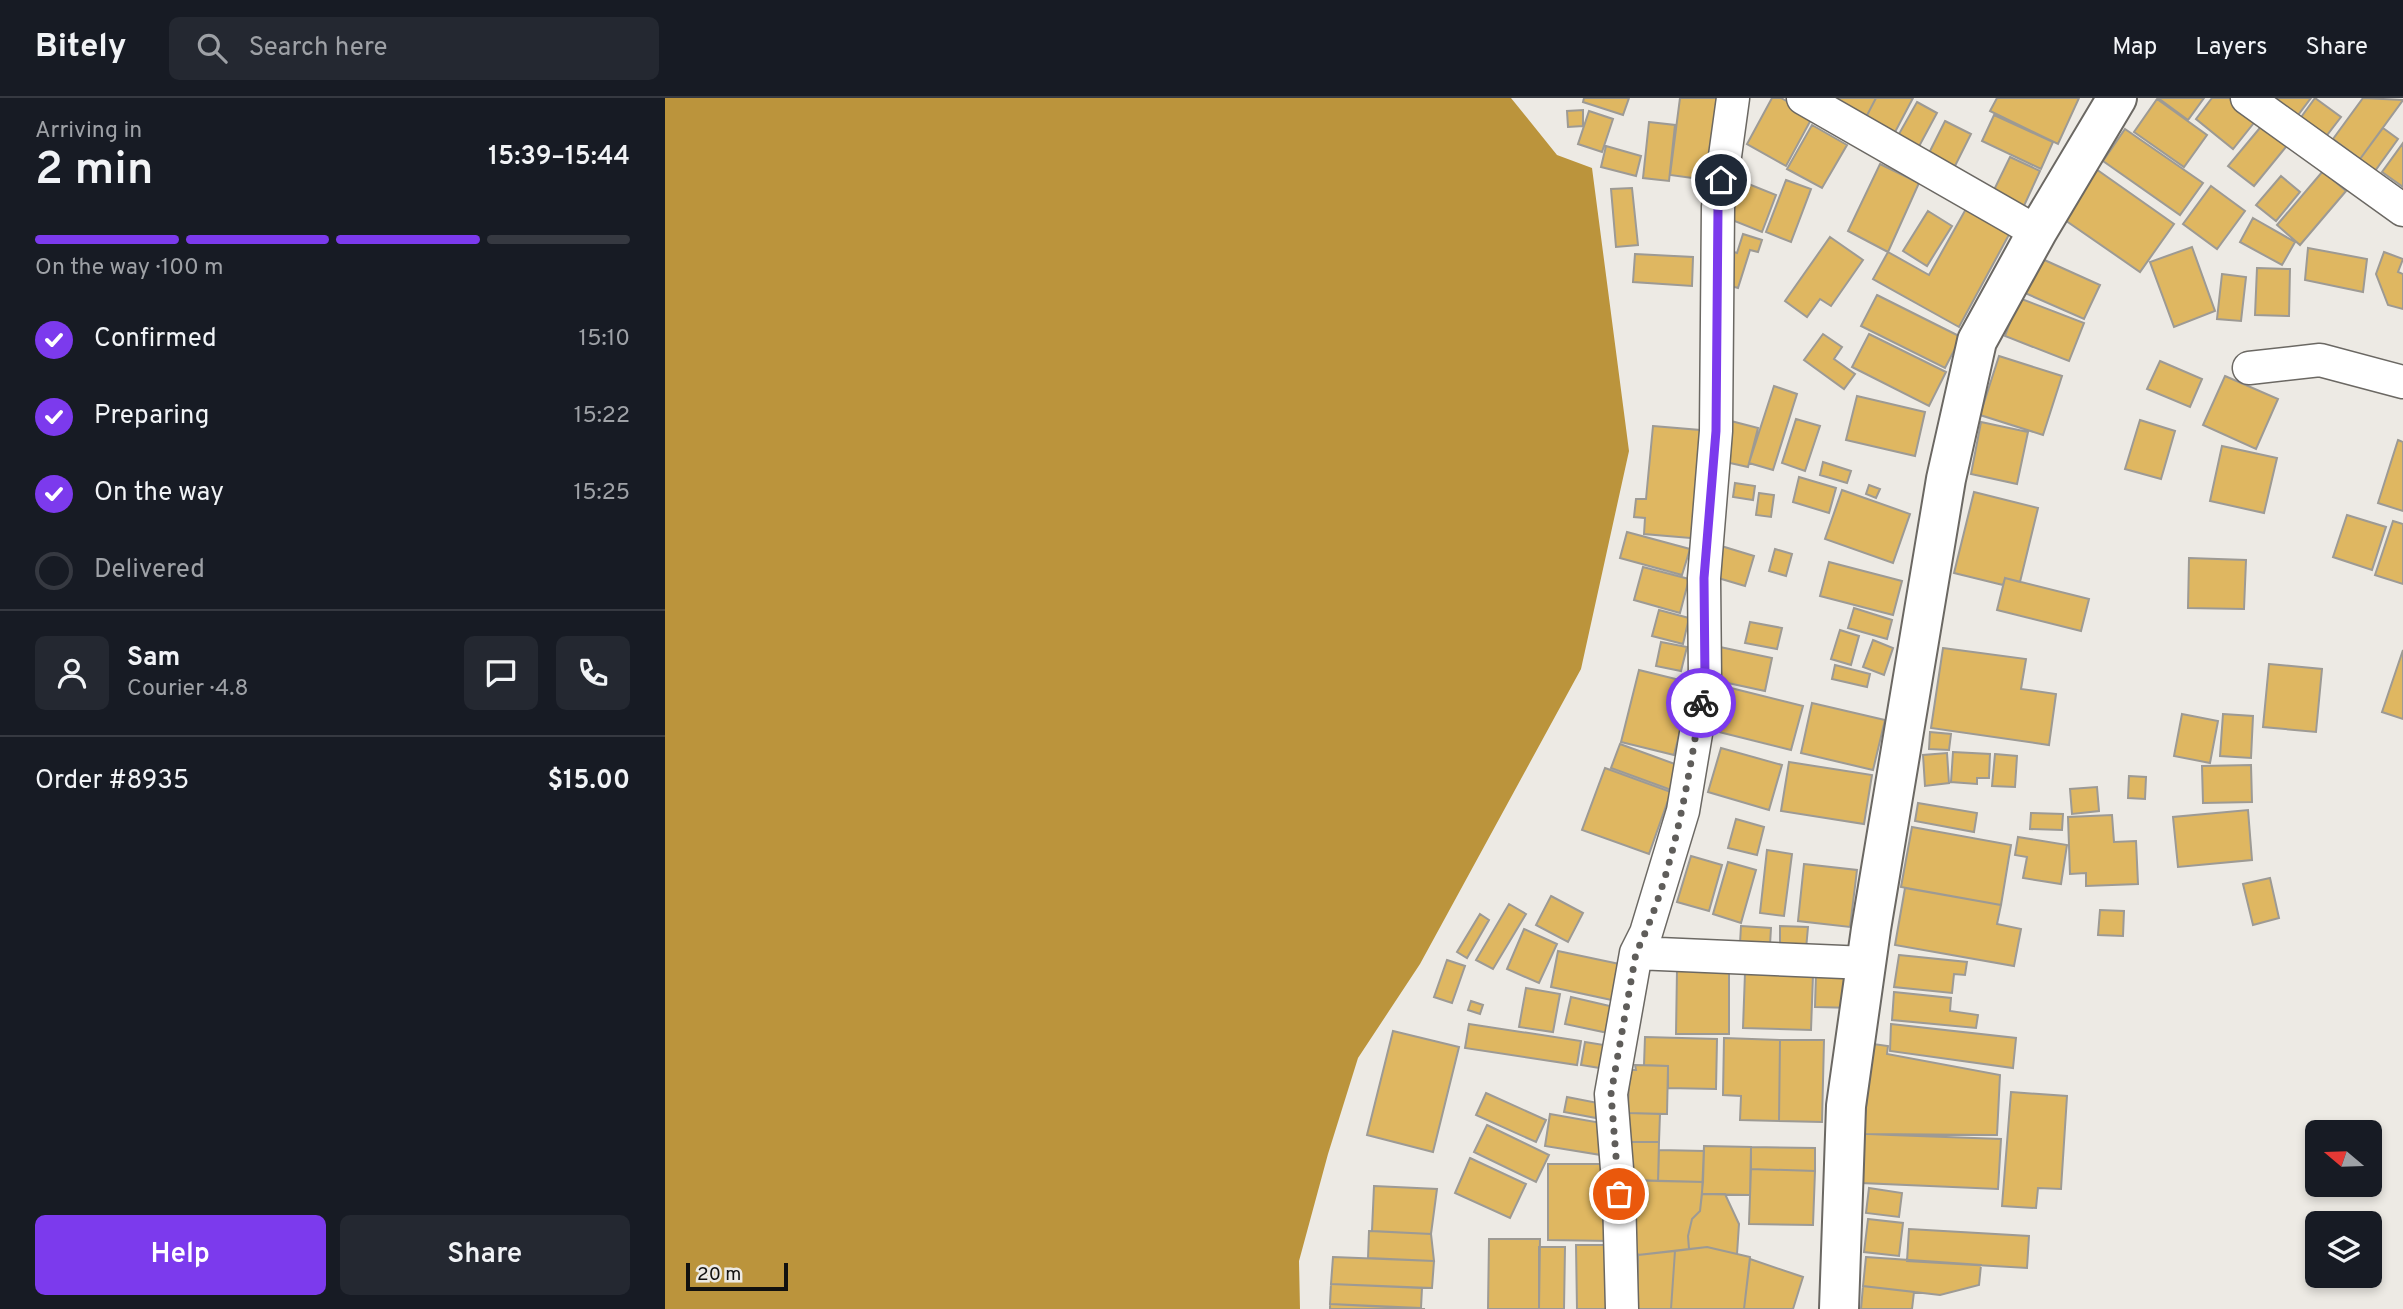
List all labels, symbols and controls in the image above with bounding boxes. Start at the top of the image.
search box [169,17,659,80]
text: Bitely [35,27,127,69]
icon: search [193,29,231,67]
text: Search here [249,32,388,65]
text: Map [2112,33,2157,63]
text: Layers [2195,33,2267,63]
text: Share [2305,33,2368,63]
text: Arriving in [35,117,142,146]
text: 15:39–15:44 [488,141,630,174]
text: 2 min [35,142,154,201]
pin [1691,150,1751,210]
icon: home [1702,161,1740,199]
text: On the way · 100 m [35,254,224,283]
icon: check [35,321,73,359]
text: Confirmed [94,323,217,356]
text: 15:10 [579,325,630,354]
icon: check [35,398,73,436]
text: Preparing [94,400,209,433]
text: 15:22 [574,402,630,431]
icon: check [35,475,73,513]
text: On the way [94,477,224,510]
text: 15:25 [574,479,630,508]
text: Delivered [94,554,205,587]
button: person [35,636,109,710]
button: chat [464,636,538,710]
button: phone [556,636,630,710]
text: Sam [127,642,180,675]
courier [1666,668,1736,738]
text: Courier · 4.8 [127,675,248,704]
icon: bike [1682,684,1720,722]
text: Order #8935 [35,765,189,798]
text: $15.00 [547,765,630,798]
north arrow [2305,1120,2382,1197]
map controls [2305,1120,2382,1288]
pin [1589,1164,1649,1224]
icon: bag [1600,1175,1638,1213]
button: layers [2305,1211,2382,1288]
button: Help [35,1215,326,1295]
button: Share [340,1215,630,1295]
scale bar [686,1260,787,1292]
text: 20 m [697,1263,741,1287]

